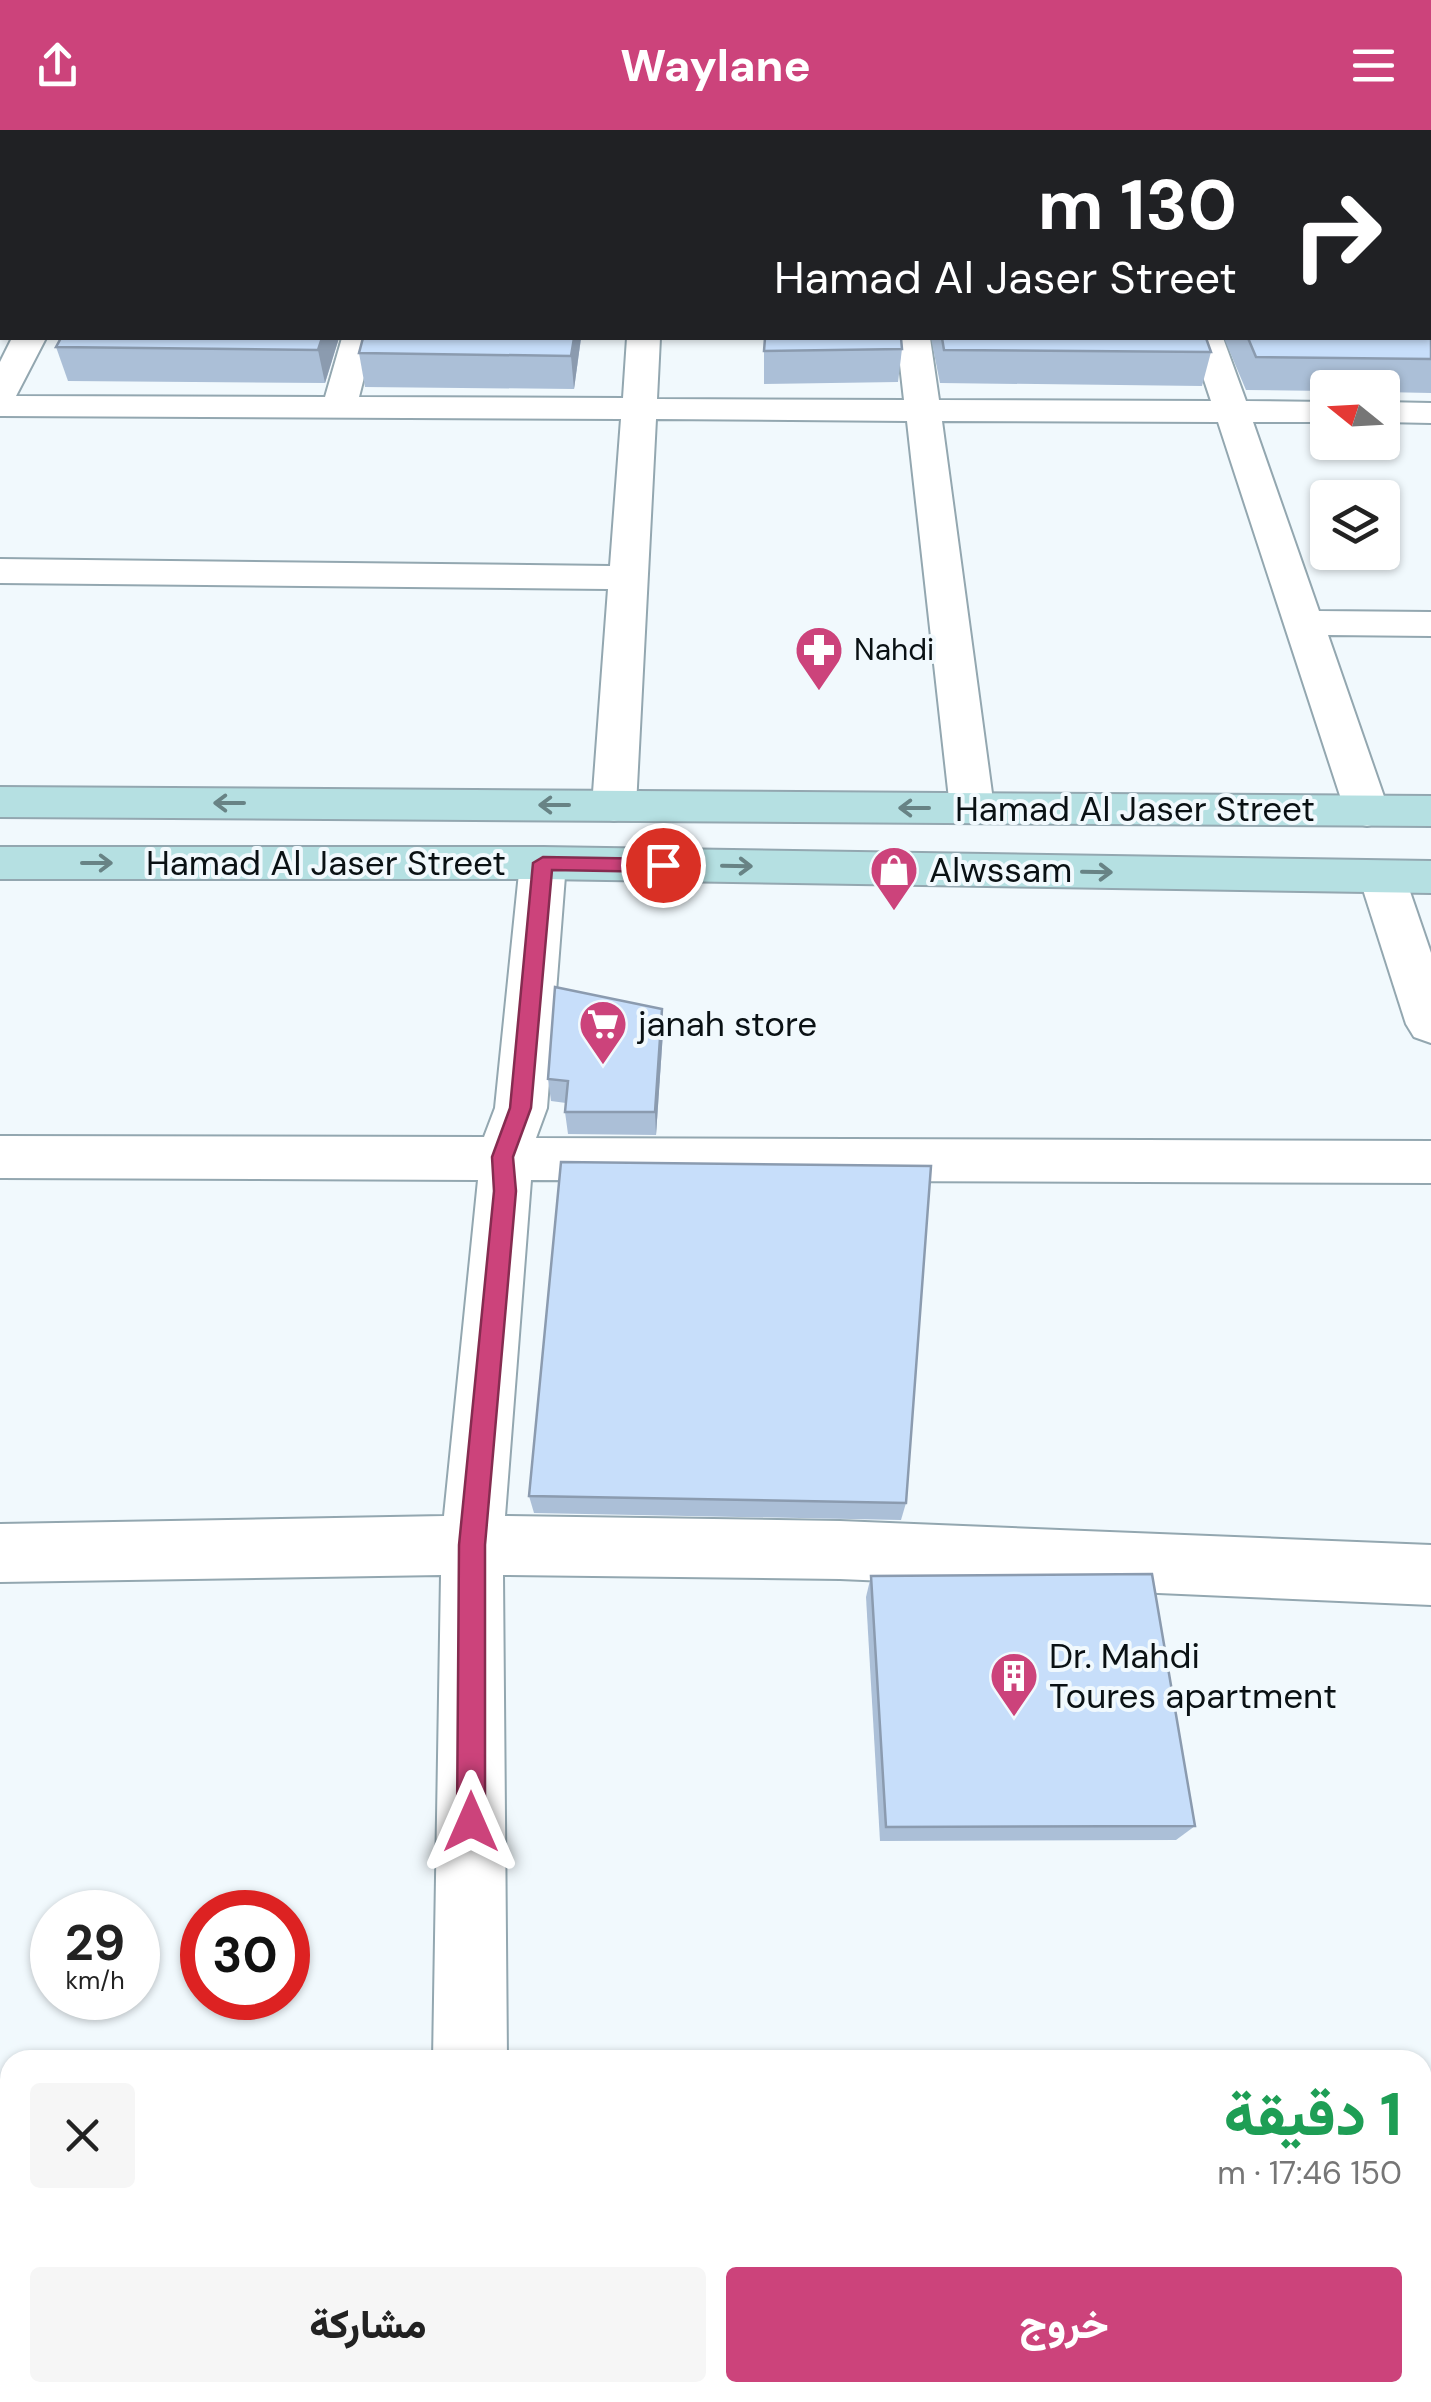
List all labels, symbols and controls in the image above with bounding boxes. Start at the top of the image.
text: Waylane [620,36,811,95]
icon: share [30,38,85,93]
icon: menu [1346,38,1401,93]
text: 130 m [1038,160,1237,251]
icon: right [1272,170,1402,300]
text: Hamad Al Jaser Street [774,248,1237,307]
north arrow [1310,370,1400,460]
map controls [1310,370,1400,570]
button: layers [1310,480,1400,570]
pharmacy icon: Nahdi [793,624,845,692]
place label: Nahdi [854,630,934,669]
street label: Hamad Al Jaser Street [955,786,1315,832]
one-way arrow [213,794,246,812]
one-way arrow [538,796,570,814]
one-way arrow [898,798,930,818]
pin [621,823,706,908]
icon: arrive [636,838,691,893]
street label: Hamad Al Jaser Street [146,840,506,886]
shop icon: Alwssam [868,844,920,912]
place label: Alwssam [929,847,1072,893]
one-way arrow [80,854,113,872]
one-way arrow [721,857,753,876]
one-way arrow [1080,862,1113,882]
supermarket icon: janah store [577,998,629,1066]
place label: janah store [637,1001,817,1047]
place label: Dr. Mahdi Toures apartment [1049,1633,1337,1719]
building icon: Dr. Mahdi Toures apartment [988,1650,1040,1718]
position arrow [419,1770,523,1874]
speed limit sign: 30 [180,1890,310,2020]
text: 29 [65,1910,125,1976]
text: km/h [65,1964,125,1997]
text: 1 دقيقة [1224,2075,1402,2154]
button: close [30,2083,135,2188]
text: 150 m · 17:46 [1217,2152,1402,2194]
button: مشاركة [30,2267,706,2382]
button: خروج [726,2267,1402,2382]

